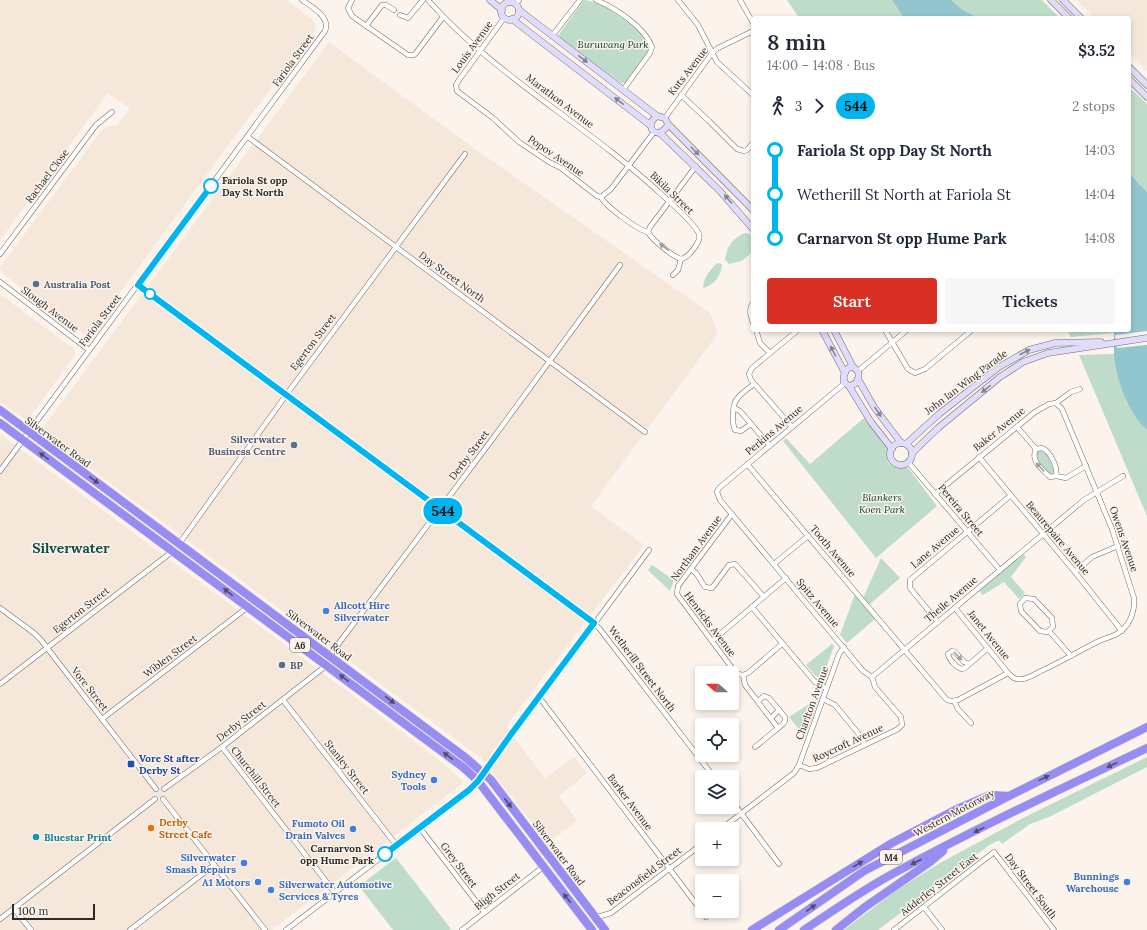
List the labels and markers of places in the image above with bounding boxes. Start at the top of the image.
place label: Fariola St opp Day St North [222,174,288,199]
marker: Fariola St opp Day St North [203,178,219,194]
place label: Australia Post [44,278,112,291]
marker: Australia Post [31,279,41,289]
unlabelled marker [144,288,156,300]
place label: Silverwater Business Centre [208,433,287,458]
marker: Silverwater Business Centre [289,440,299,450]
place label: Allcott Hire Silverwater [334,599,391,624]
marker: Allcott Hire Silverwater [321,606,331,616]
place label: BP [290,659,304,672]
marker: BP [277,660,287,670]
place label: Vore St after Derby St [139,752,200,777]
marker: Vore St after Derby St [126,759,136,769]
place label: Sydney Tools [392,768,426,793]
marker: Sydney Tools [429,775,439,785]
place label: Derby Street Cafe [159,816,213,841]
place label: Fumoto Oil Drain Valves [285,817,345,842]
marker: Derby Street Cafe [146,823,156,833]
marker: Fumoto Oil Drain Valves [348,824,358,834]
place label: Bluestar Print [44,831,113,844]
marker: Bluestar Print [31,832,41,842]
place label: Carnarvon St opp Hume Park [300,842,375,867]
marker: Carnarvon St opp Hume Park [377,846,393,862]
place label: Silverwater Smash Repairs [166,851,236,876]
marker: Silverwater Smash Repairs [239,858,249,868]
place label: Bunnings Warehouse [1066,870,1120,895]
place label: A1 Motors [202,876,250,889]
marker: A1 Motors [253,877,263,887]
marker: Bunnings Warehouse [1122,877,1132,887]
place label: Silverwater Automotive Services & Tyres [279,878,393,903]
marker: Silverwater Automotive Services & Tyres [266,885,276,895]

